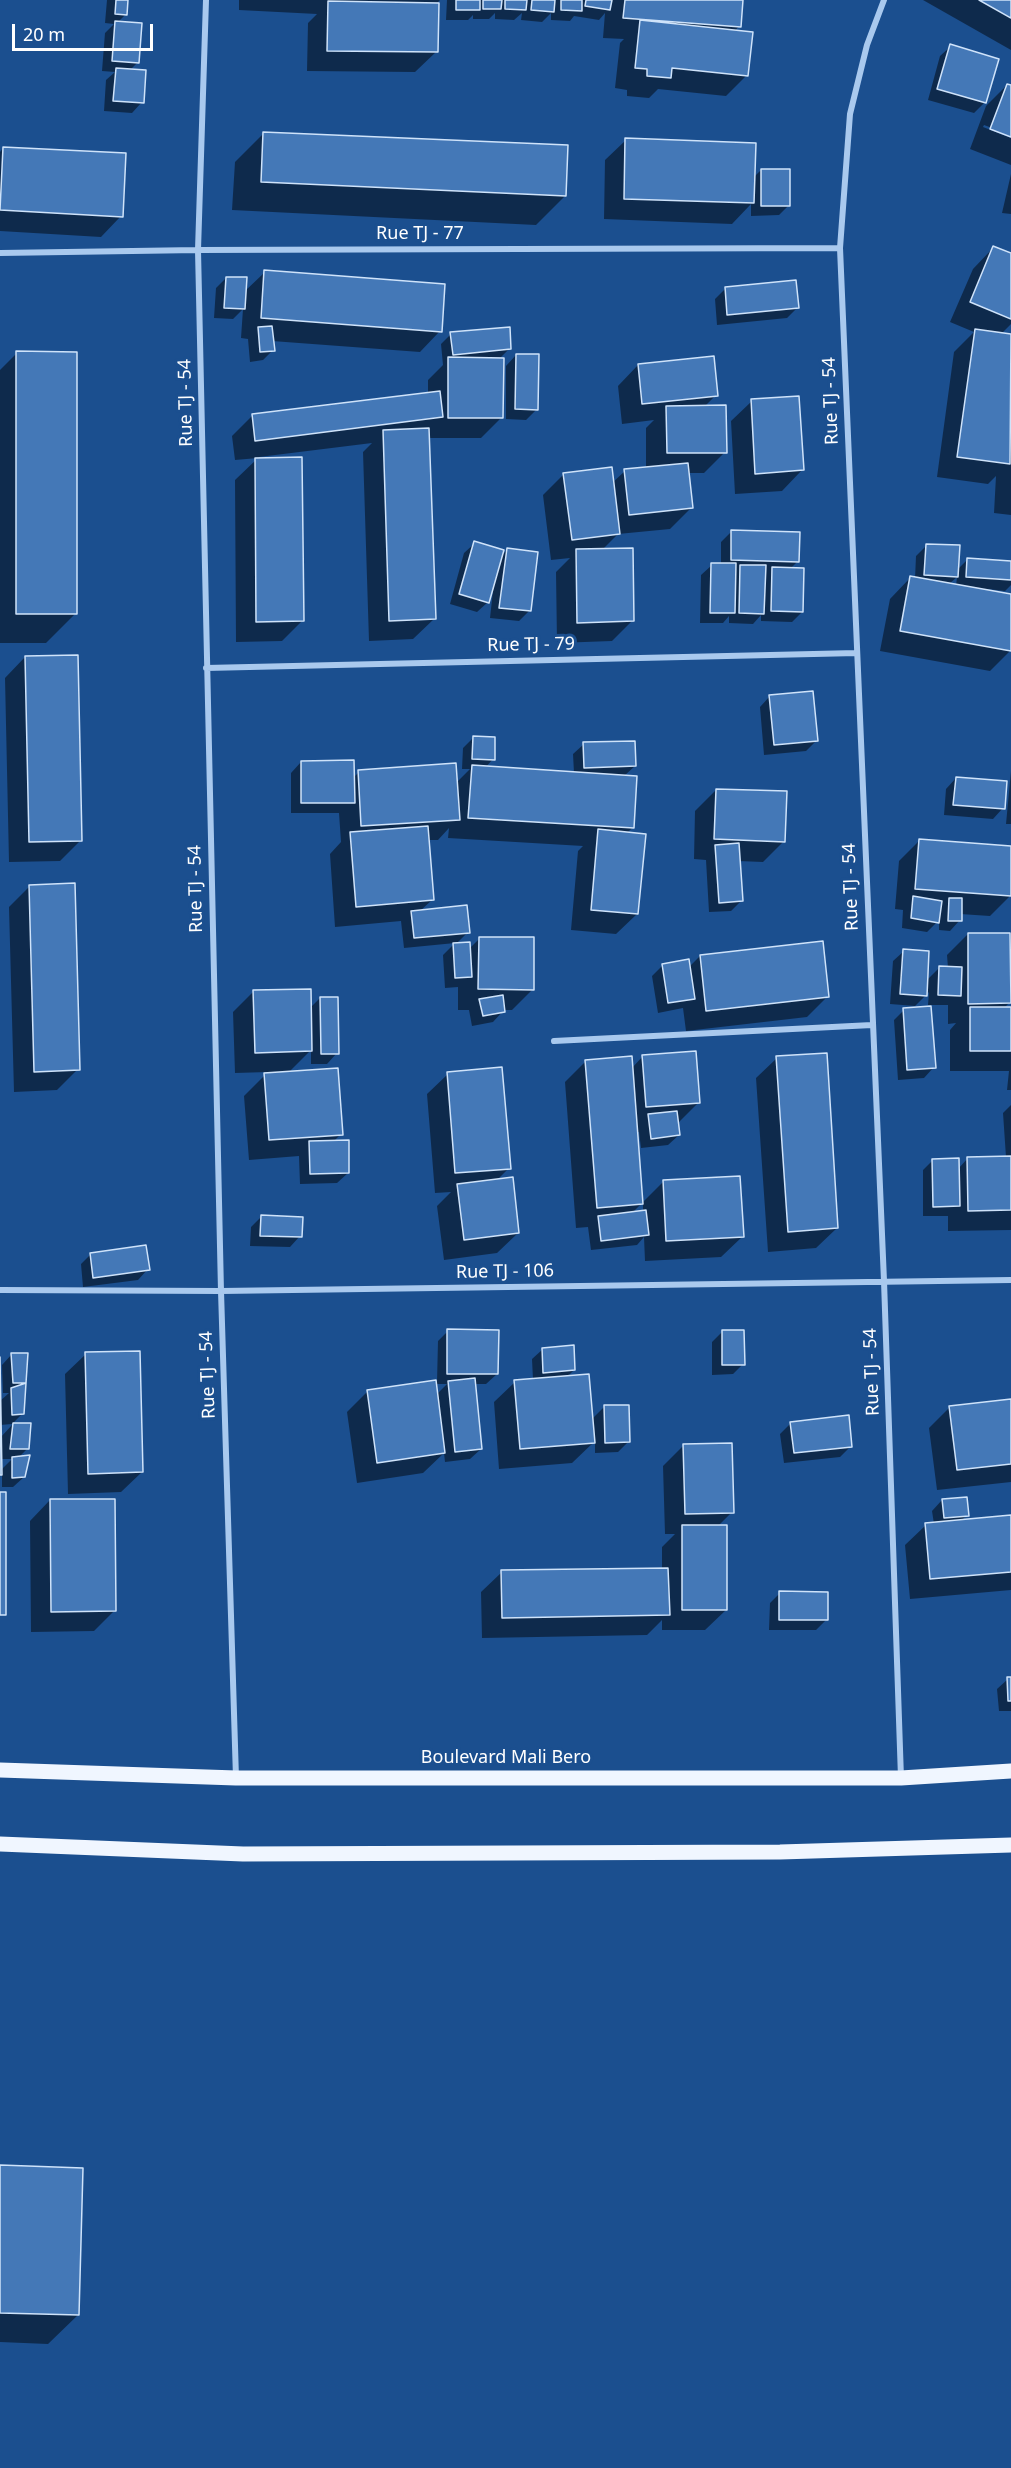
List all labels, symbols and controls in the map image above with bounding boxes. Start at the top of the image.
scale bar [15,12,156,50]
text: 20 m [23,22,65,46]
street label: Rue TJ - 77 [376,223,464,245]
street label: Rue TJ - 54 [819,357,843,445]
street label: Rue TJ - 54 [174,359,198,447]
street label: Rue TJ - 79 [487,633,575,657]
street label: Rue TJ - 54 [839,843,863,931]
street label: Rue TJ - 54 [184,845,208,933]
street label: Rue TJ - 106 [456,1260,554,1284]
street label: Rue TJ - 54 [860,1328,884,1416]
street label: Rue TJ - 54 [196,1331,220,1419]
street label: Boulevard Mali Bero [421,1747,591,1769]

